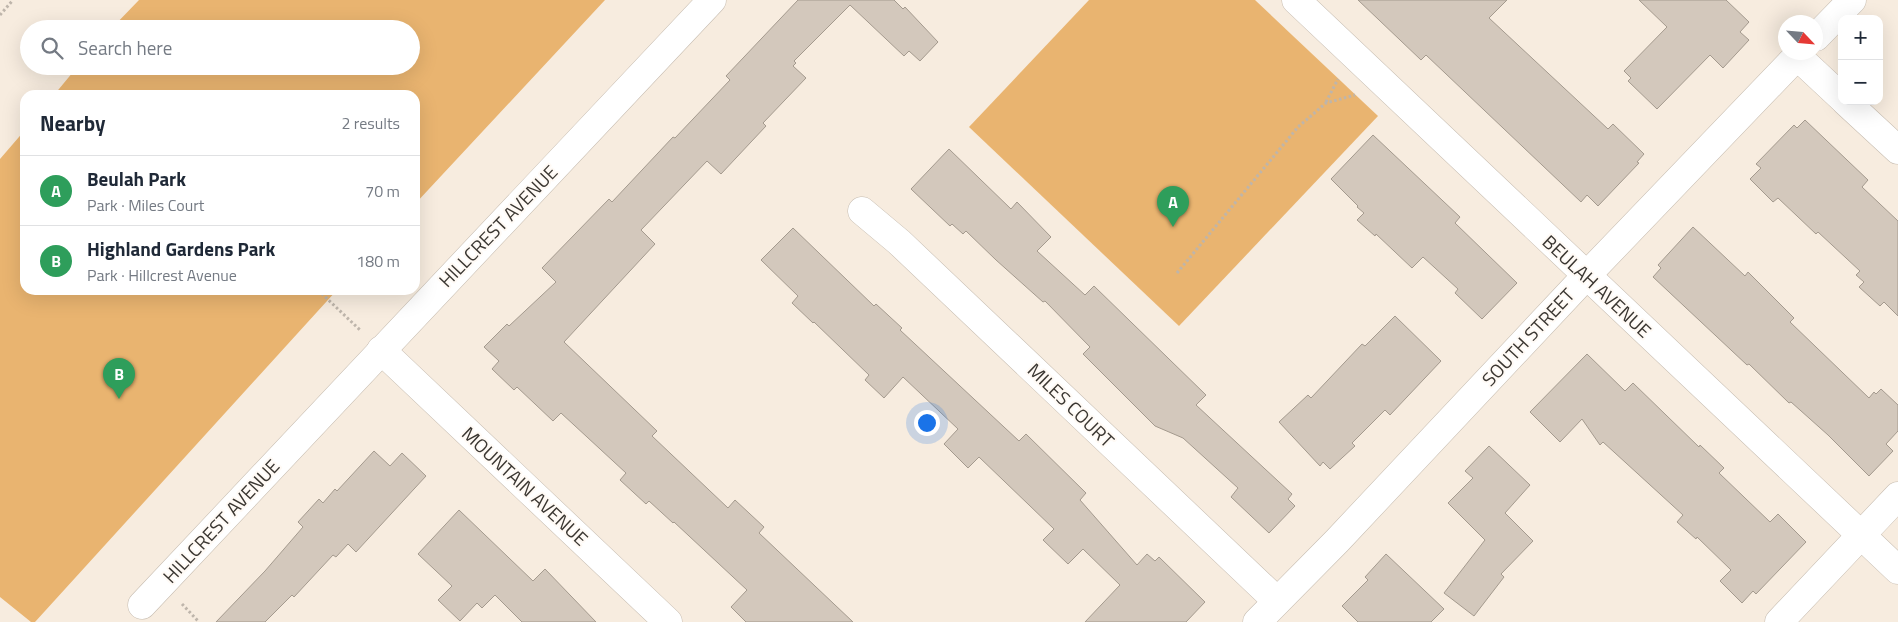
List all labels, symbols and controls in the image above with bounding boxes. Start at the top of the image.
north arrow [1778,15,1823,60]
map controls [1838,15,1883,105]
button: + [1838,15,1883,60]
search box [20,20,420,75]
text: Search here [78,33,172,62]
icon: search [38,34,66,62]
button: − [1838,60,1883,105]
text: Nearby [40,107,105,139]
text: 2 results [341,111,400,135]
street label: HILLCREST AVENUE [432,158,564,293]
text: Beulah Park [87,164,186,193]
text: A [51,179,61,203]
text: 70 m [365,179,400,203]
pin: A [1157,186,1189,227]
text: Park · Miles Court [87,193,204,217]
street label: BEULAH AVENUE [1536,227,1658,344]
text: Highland Gardens Park [87,234,275,263]
text: B [51,249,61,273]
text: 180 m [356,249,400,273]
text: Park · Hillcrest Avenue [87,263,237,287]
street label: SOUTH STREET [1474,281,1581,392]
street label: MILES COURT [1021,356,1121,454]
pin: B [103,358,135,399]
your location [914,410,940,436]
street label: MOUNTAIN AVENUE [456,419,595,552]
street label: HILLCREST AVENUE [155,452,286,589]

